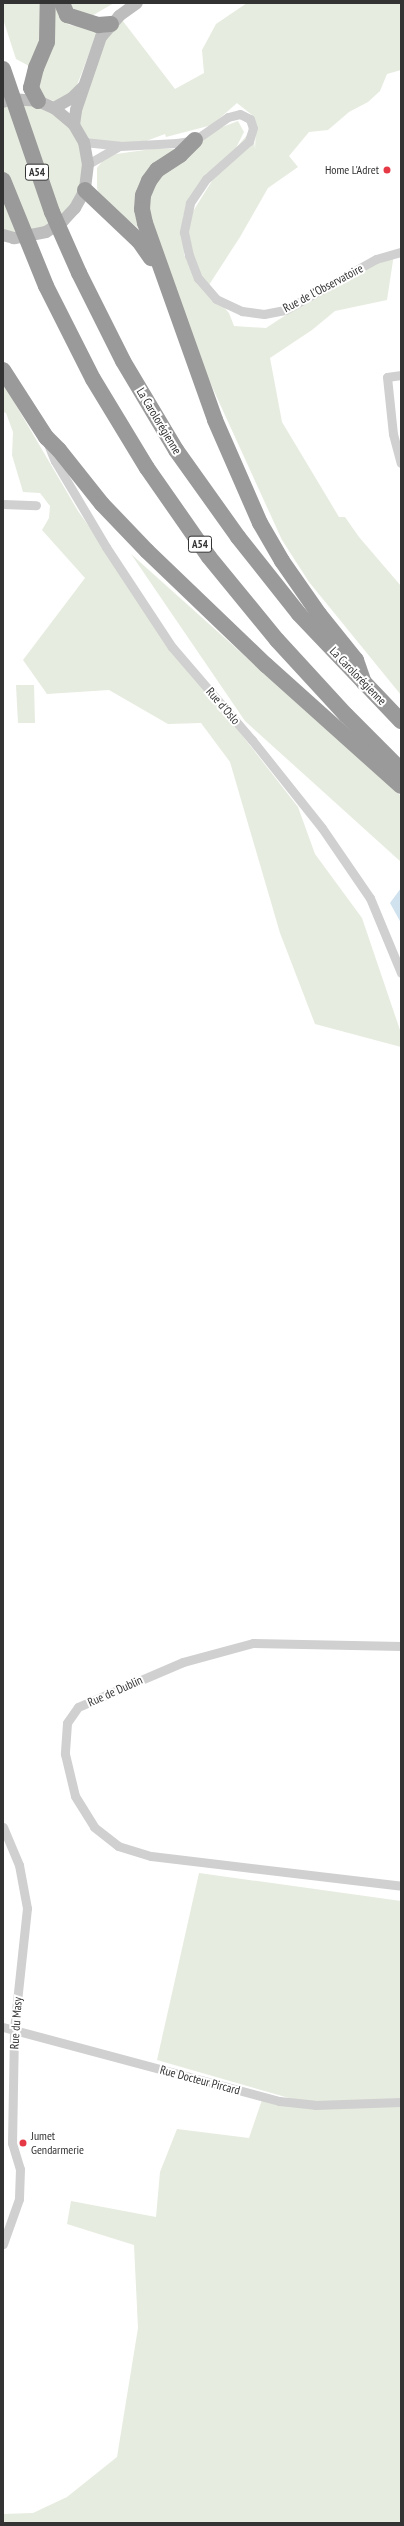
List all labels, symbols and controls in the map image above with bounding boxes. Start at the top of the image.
road number: A54 [24,163,50,181]
place label: Home L'Adret [325,163,379,177]
marker: Home L'Adret [382,165,392,175]
street label: Rue de l'Observatoire [281,261,365,315]
street label: La Carolorégienne [133,385,185,457]
road number: A54 [187,535,213,553]
street label: La Carolorégienne [327,644,389,708]
street label: Rue d'Oslo [203,685,243,727]
street label: Rue de Dublin [85,1673,145,1709]
street label: Rue du Masy [7,1996,25,2050]
street label: Rue Docteur Pircard [158,2062,242,2098]
place label: Jumet Gendarmerie [31,2129,84,2157]
marker: Jumet Gendarmerie [18,2138,28,2148]

